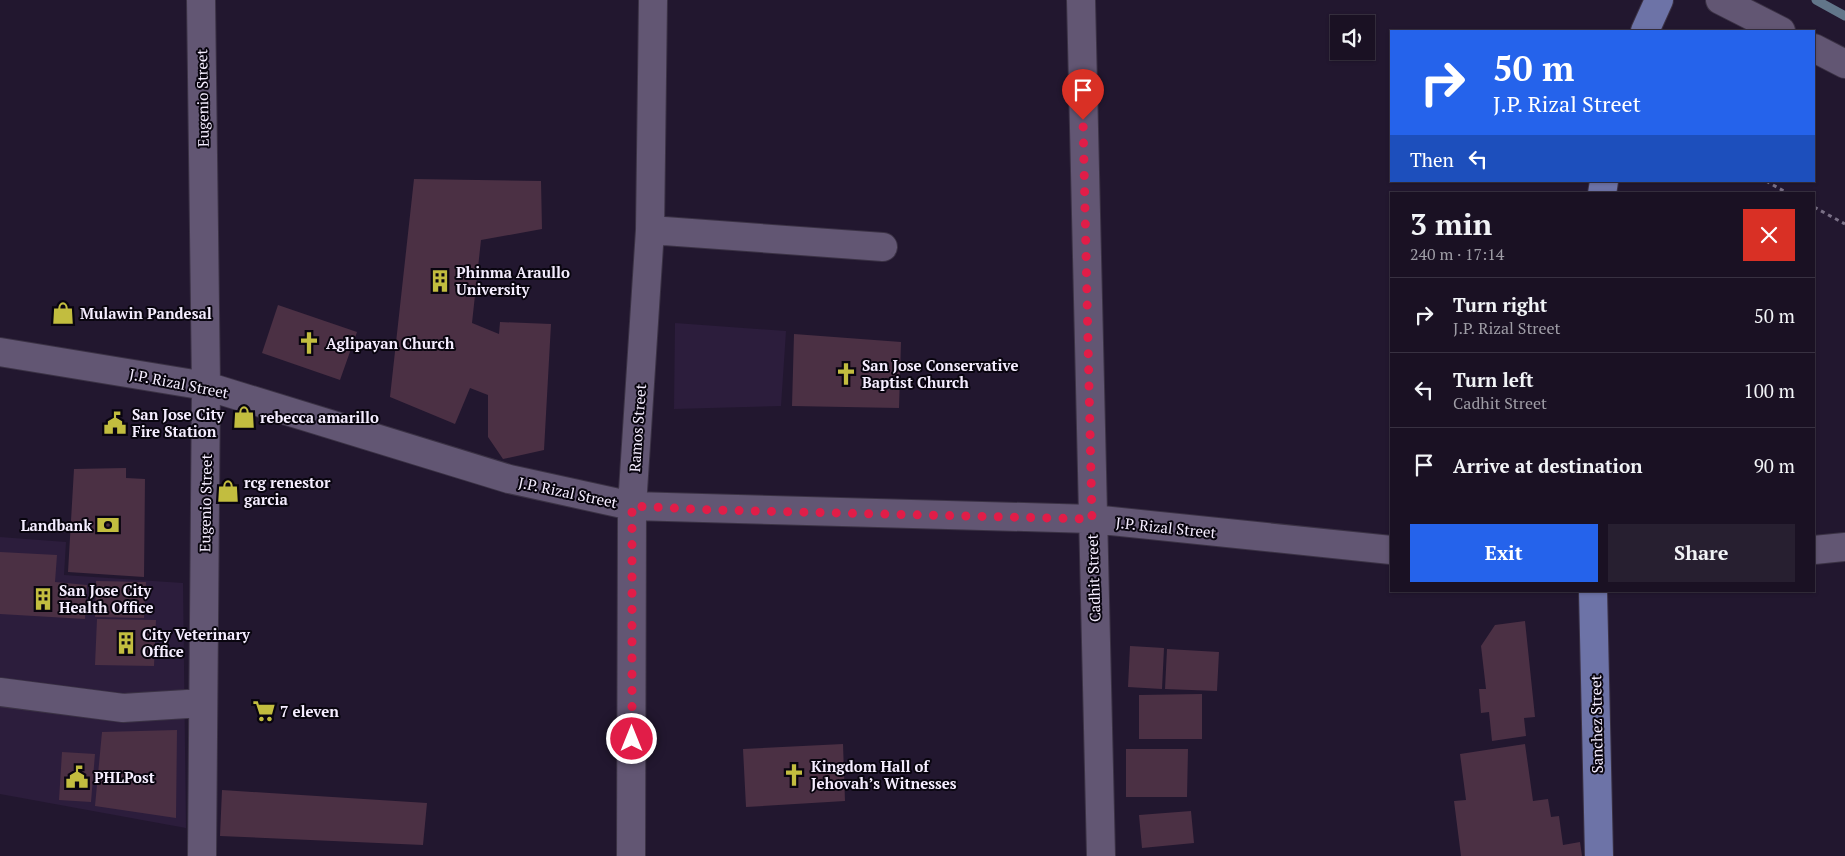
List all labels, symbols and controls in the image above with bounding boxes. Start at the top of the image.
map controls [1330,15,1375,60]
button: sound [1330,15,1375,60]
text: 50 m [1493,45,1574,91]
street label: Eugenio Street [191,48,213,147]
icon: right [1410,50,1475,115]
pin [1062,69,1104,120]
icon: arrive [1069,76,1097,104]
text: J.P. Rizal Street [1493,89,1641,118]
icon: left [1464,145,1492,173]
text: Then [1410,147,1454,172]
text: 3 min [1410,204,1492,244]
button: close [1743,209,1795,261]
text: 240 m · 17:14 [1410,243,1504,265]
place label: Phinma Araullo University [456,262,570,299]
building icon: Phinma Araullo University [427,268,453,294]
text: Turn right [1453,292,1547,317]
shop icon: Mulawin Pandesal [50,300,76,326]
icon: right [1410,301,1438,329]
place label: Mulawin Pandesal [80,303,212,323]
text: 50 m [1754,303,1795,328]
text: J.P. Rizal Street [1453,317,1561,339]
church icon: Aglipayan Church [296,330,322,356]
place label: Aglipayan Church [326,333,455,353]
place label: San Jose Conservative Baptist Church [862,355,1019,392]
church icon: San Jose Conservative Baptist Church [833,361,859,387]
street label: J.P. Rizal Street [128,364,231,403]
text: Turn left [1453,367,1534,392]
icon: left [1410,376,1438,404]
text: 100 m [1744,378,1795,403]
street label: Ramos Street [624,383,650,473]
text: Cadhit Street [1453,392,1547,414]
place label: San Jose City Fire Station [132,404,225,441]
shop icon: rebecca amarillo [231,404,257,430]
place label: rebecca amarillo [260,407,379,427]
public building icon: San Jose City Fire Station [102,410,128,436]
icon: arrive [1410,451,1438,479]
street label: Eugenio Street [194,453,216,552]
text: Arrive at destination [1453,453,1642,478]
text: 90 m [1754,453,1795,478]
place label: rcg renestor garcia [244,472,331,509]
street label: J.P. Rizal Street [517,472,620,512]
shop icon: rcg renestor garcia [215,478,241,504]
bank icon: Landbank [95,512,121,538]
street label: J.P. Rizal Street [1115,512,1218,542]
place label: Landbank [21,515,92,535]
button: Exit [1410,524,1598,582]
button: Share [1608,524,1795,582]
street label: Cadhit Street [1081,533,1105,622]
place label: San Jose City Health Office [59,580,153,617]
building icon: San Jose City Health Office [30,586,56,612]
place label: City Veterinary Office [142,624,251,661]
building icon: City Veterinary Office [113,630,139,656]
street label: Sanchez Street [1585,674,1607,774]
supermarket icon: 7 eleven [251,698,277,724]
place label: 7 eleven [280,701,339,721]
position arrow [605,712,657,764]
place label: Kingdom Hall of Jehovah’s Witnesses [811,756,957,793]
church icon: Kingdom Hall of Jehovah’s Witnesses [781,762,807,788]
public building icon: PHLPost [64,764,90,790]
place label: PHLPost [94,767,155,787]

